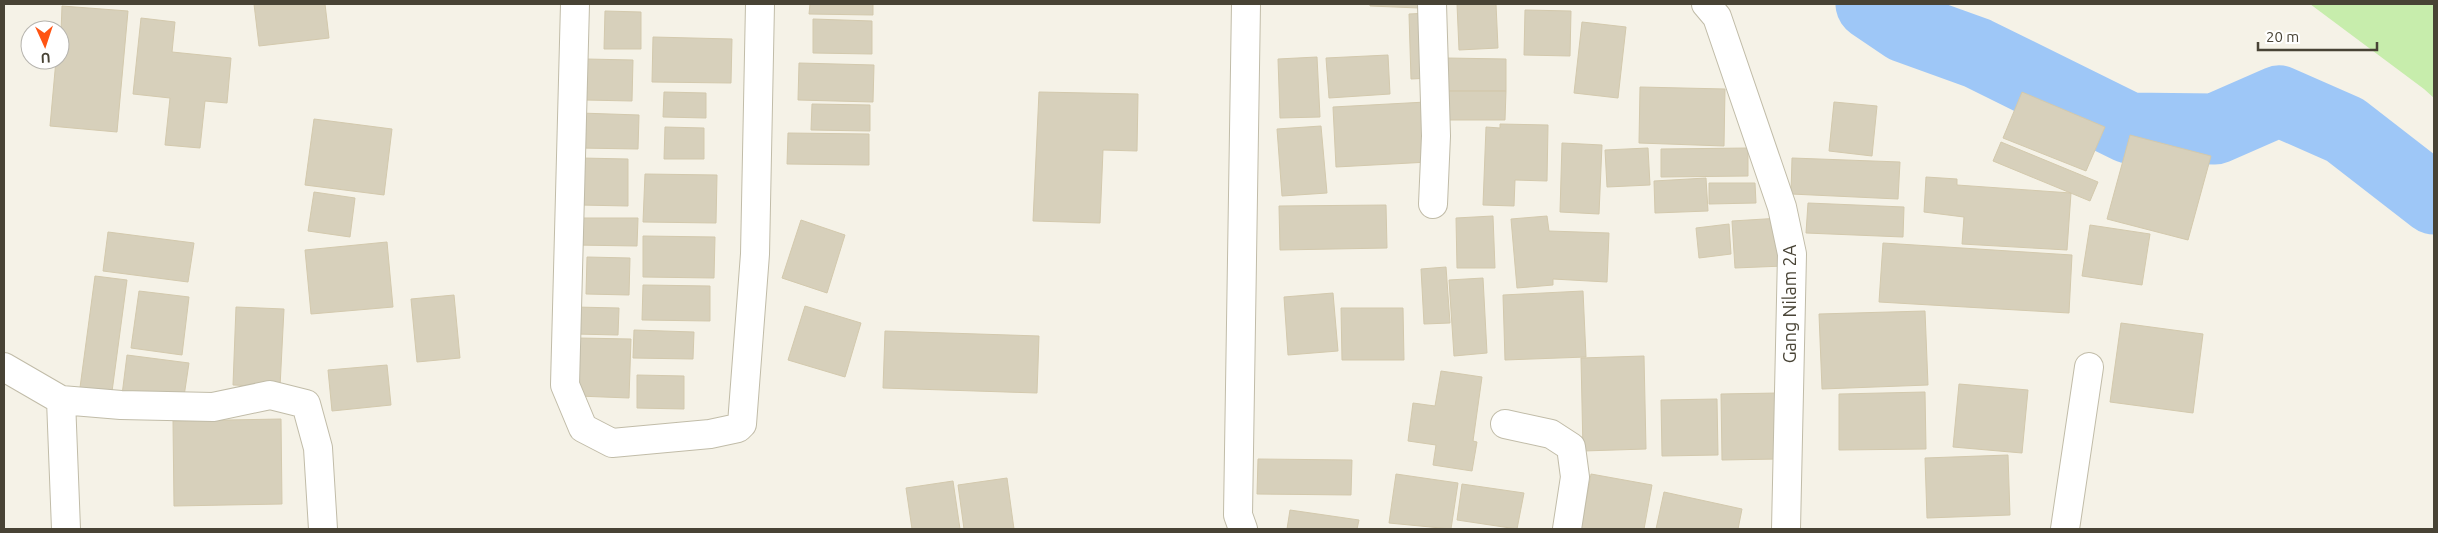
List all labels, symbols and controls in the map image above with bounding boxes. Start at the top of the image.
north arrow [20,20,70,70]
scale bar [2258,20,2377,52]
text: 20 m [2266,28,2299,45]
text: U [40,50,51,66]
street label: Gang Nilam 2A [1779,244,1799,363]

